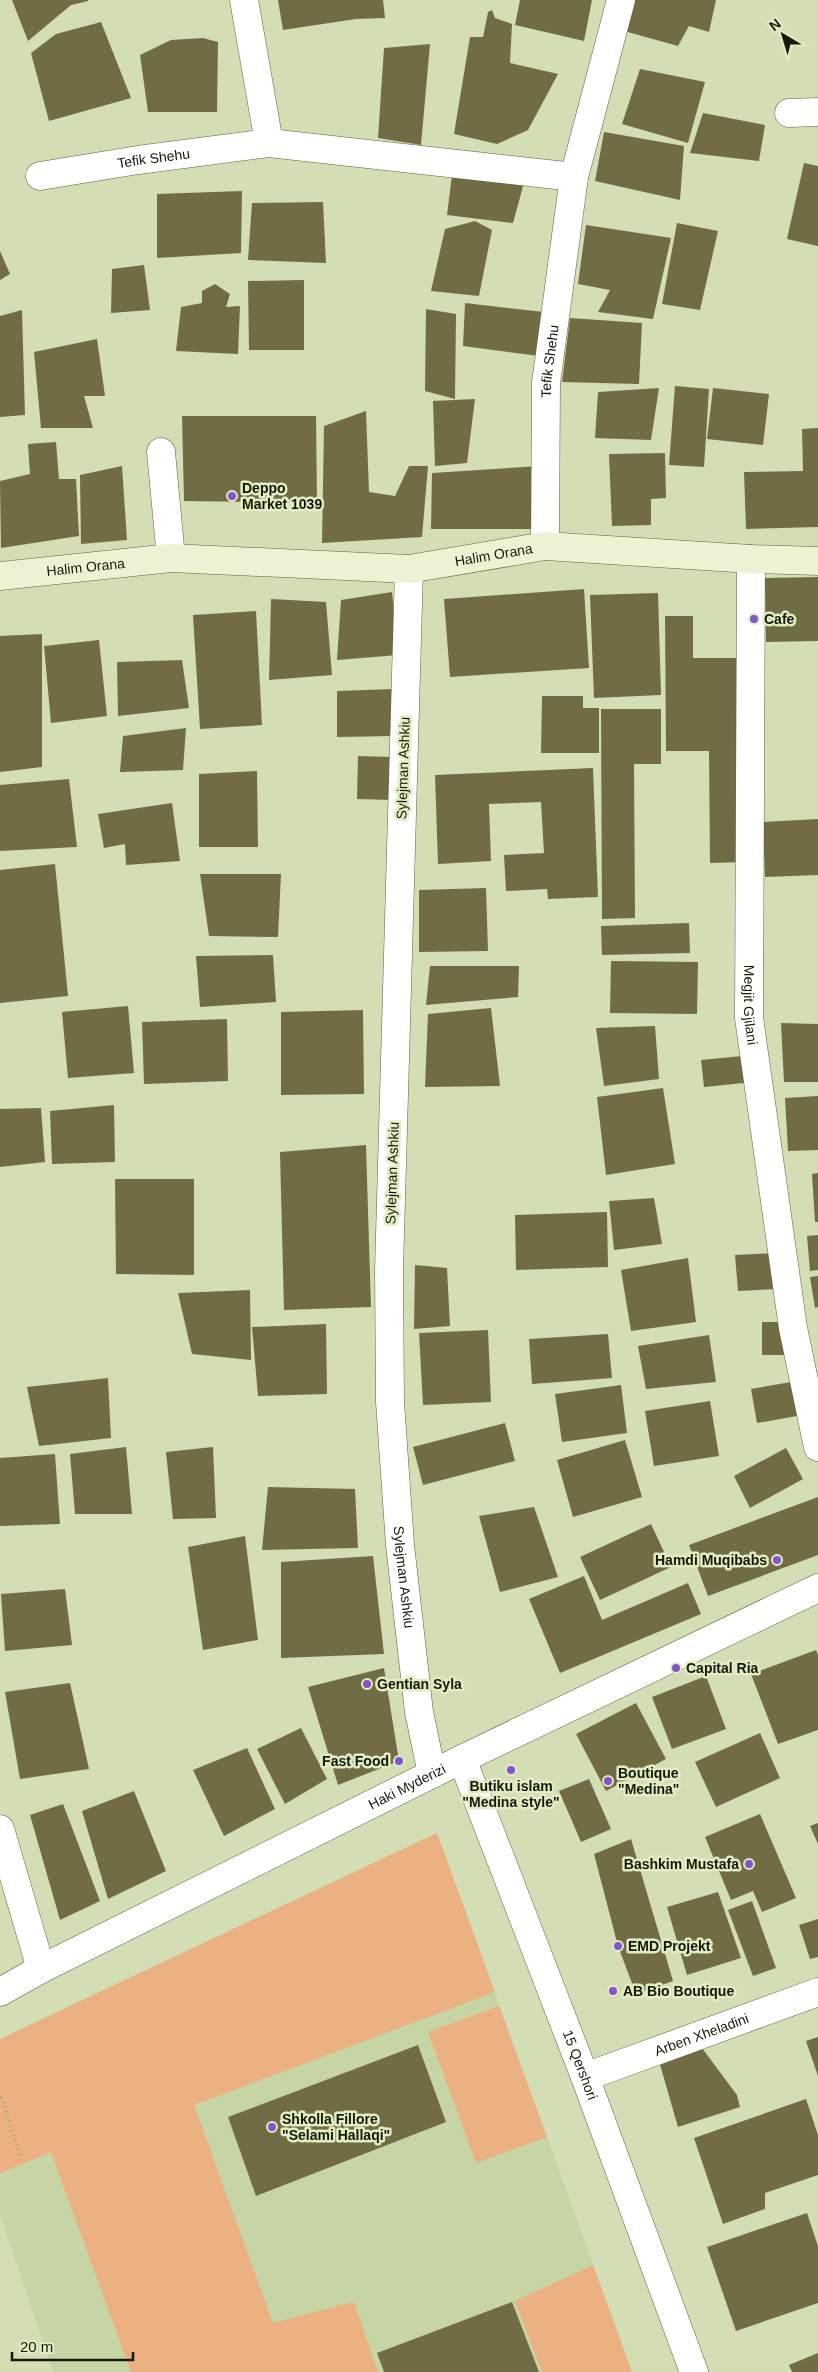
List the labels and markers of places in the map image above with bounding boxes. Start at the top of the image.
place label: Deppo Market 1039 [242,480,322,512]
marker: Deppo Market 1039 [226,490,238,502]
place label: Cafe [764,611,795,627]
marker: Cafe [748,613,760,625]
place label: Hamdi Muqibabs [655,1552,767,1568]
marker: Hamdi Muqibabs [771,1554,783,1566]
place label: Capital Ria [686,1660,759,1676]
marker: Capital Ria [670,1662,682,1674]
place label: Gentian Syla [377,1676,462,1692]
marker: Gentian Syla [361,1678,373,1690]
place label: Fast Food [322,1753,389,1769]
marker: Fast Food [393,1755,405,1767]
marker: Butiku islam "Medina style" [505,1764,517,1776]
place label: Boutique "Medina" [618,1765,680,1797]
marker: Boutique "Medina" [602,1775,614,1787]
place label: Butiku islam "Medina style" [462,1778,560,1810]
place label: Bashkim Mustafa [624,1856,739,1872]
marker: Bashkim Mustafa [743,1858,755,1870]
place label: EMD Projekt [628,1938,711,1954]
marker: EMD Projekt [612,1940,624,1952]
place label: AB Bio Boutique [623,1983,734,1999]
marker: AB Bio Boutique [607,1985,619,1997]
place label: Shkolla Fillore "Selami Hallaqi" [282,2111,390,2143]
marker: Shkolla Fillore "Selami Hallaqi" [266,2121,278,2133]

